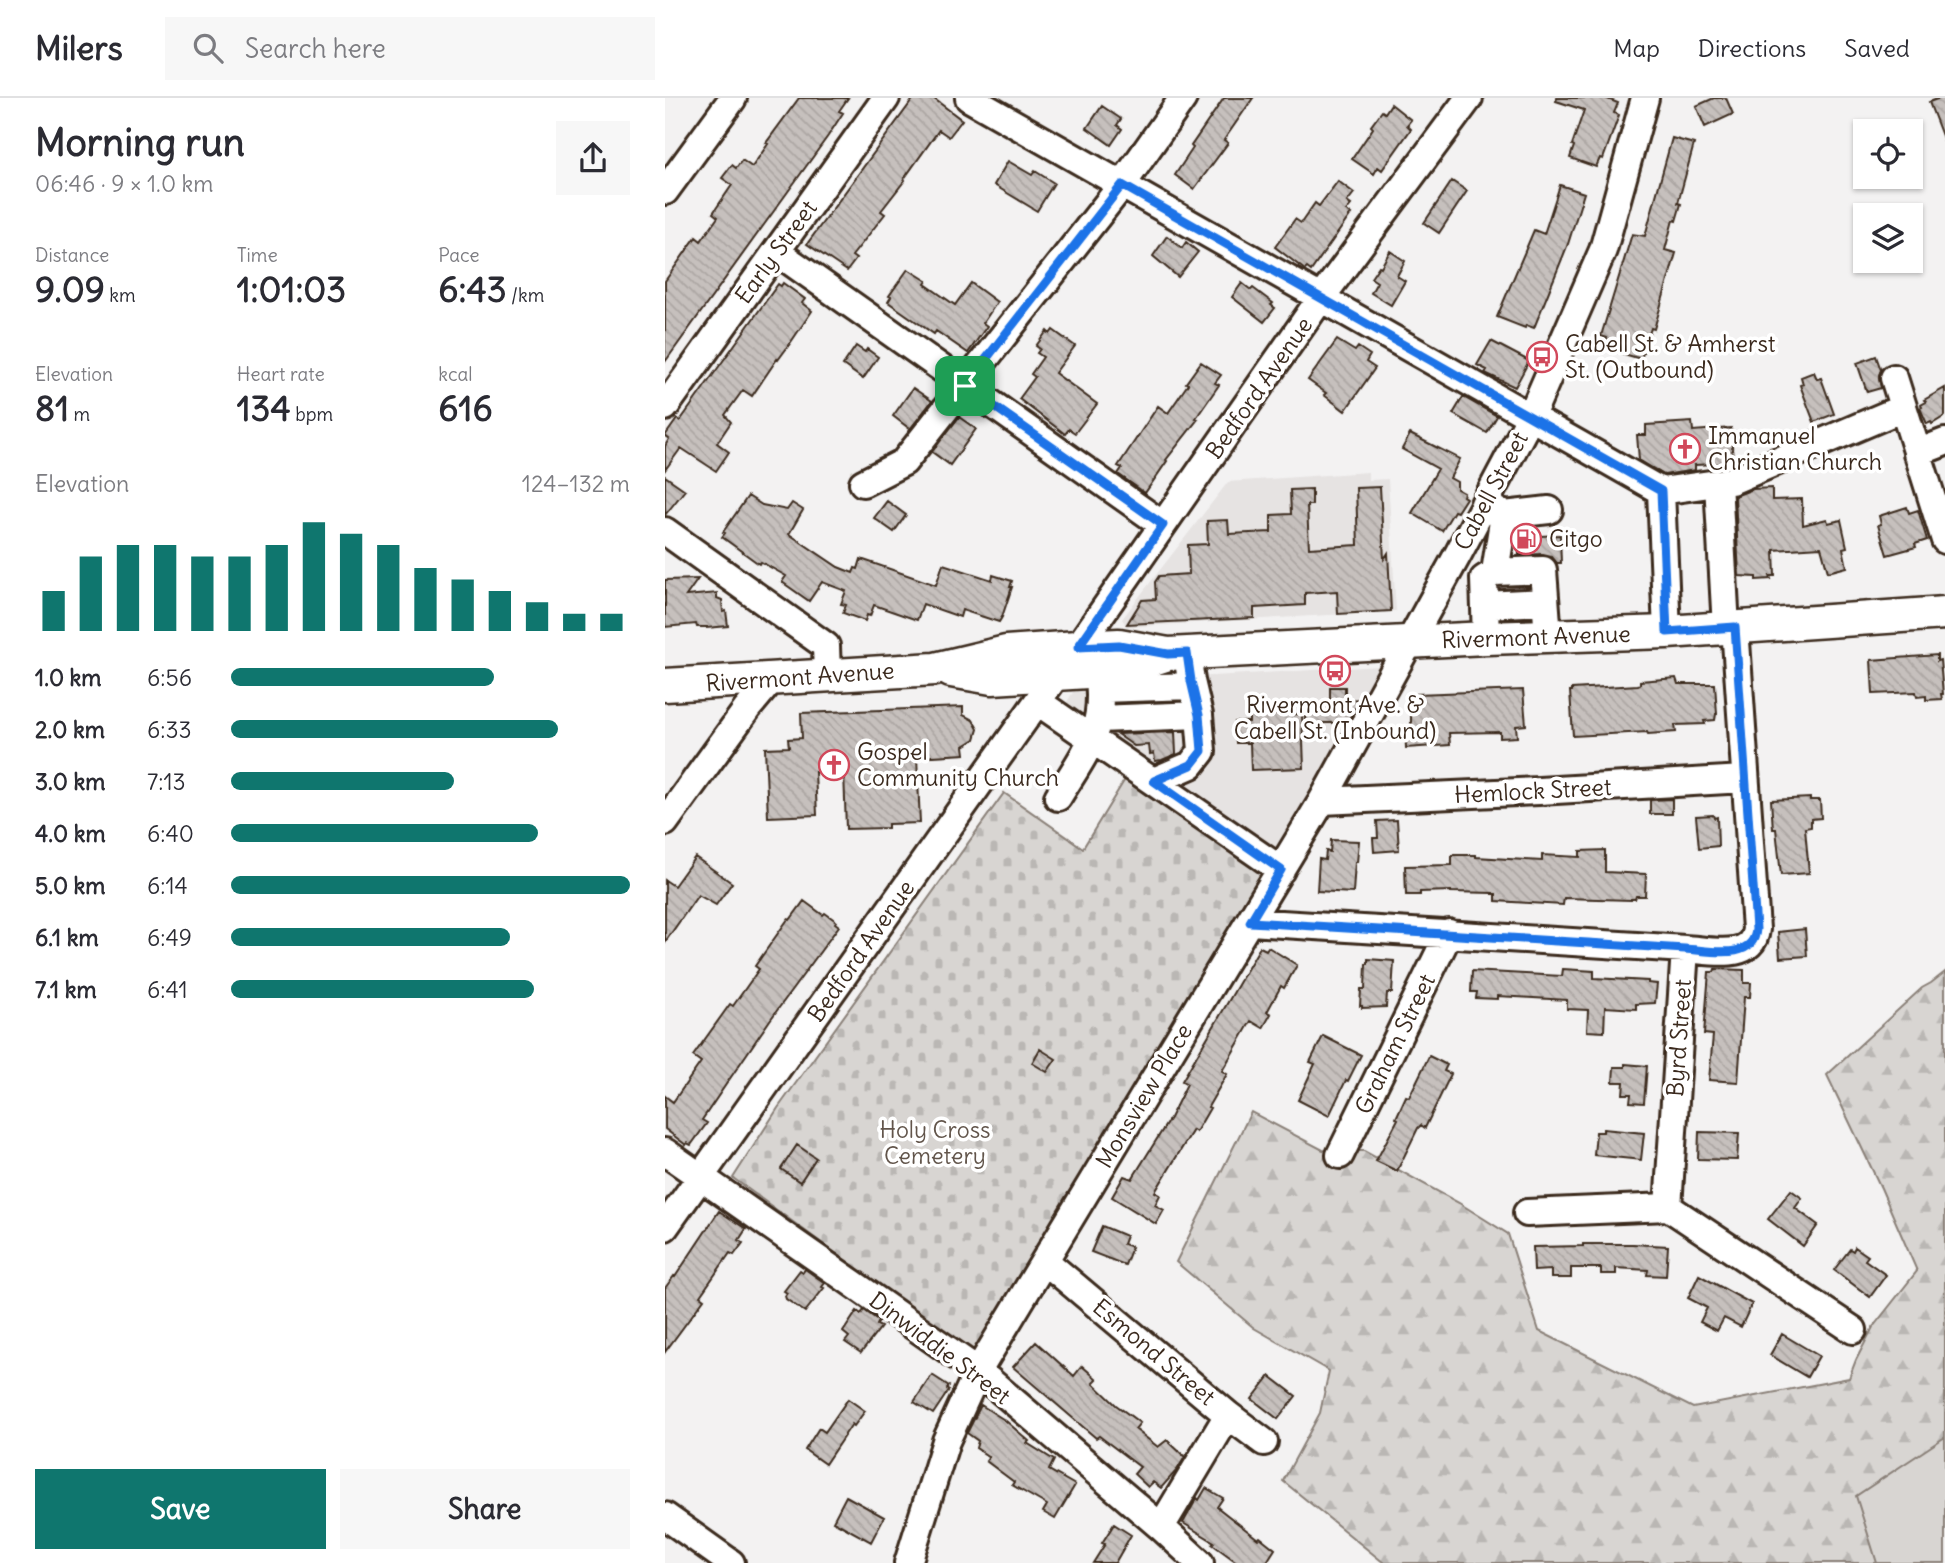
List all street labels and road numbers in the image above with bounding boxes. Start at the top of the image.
street label: Early Street [728,194,823,309]
street label: Bedford Avenue [1199,311,1318,464]
street label: Cabell Street [1447,426,1534,555]
street label: Rivermont Avenue [1441,619,1631,654]
street label: Rivermont Avenue [705,655,895,698]
street label: Hemlock Street [1454,772,1613,809]
street label: Bedford Avenue [801,874,920,1027]
street label: Graham Street [1348,969,1441,1119]
street label: Byrd Street [1660,978,1697,1098]
street label: Monsview Place [1089,1018,1198,1173]
street label: Dinwiddie Street [864,1285,1017,1410]
street label: Esmond Street [1087,1292,1222,1411]

